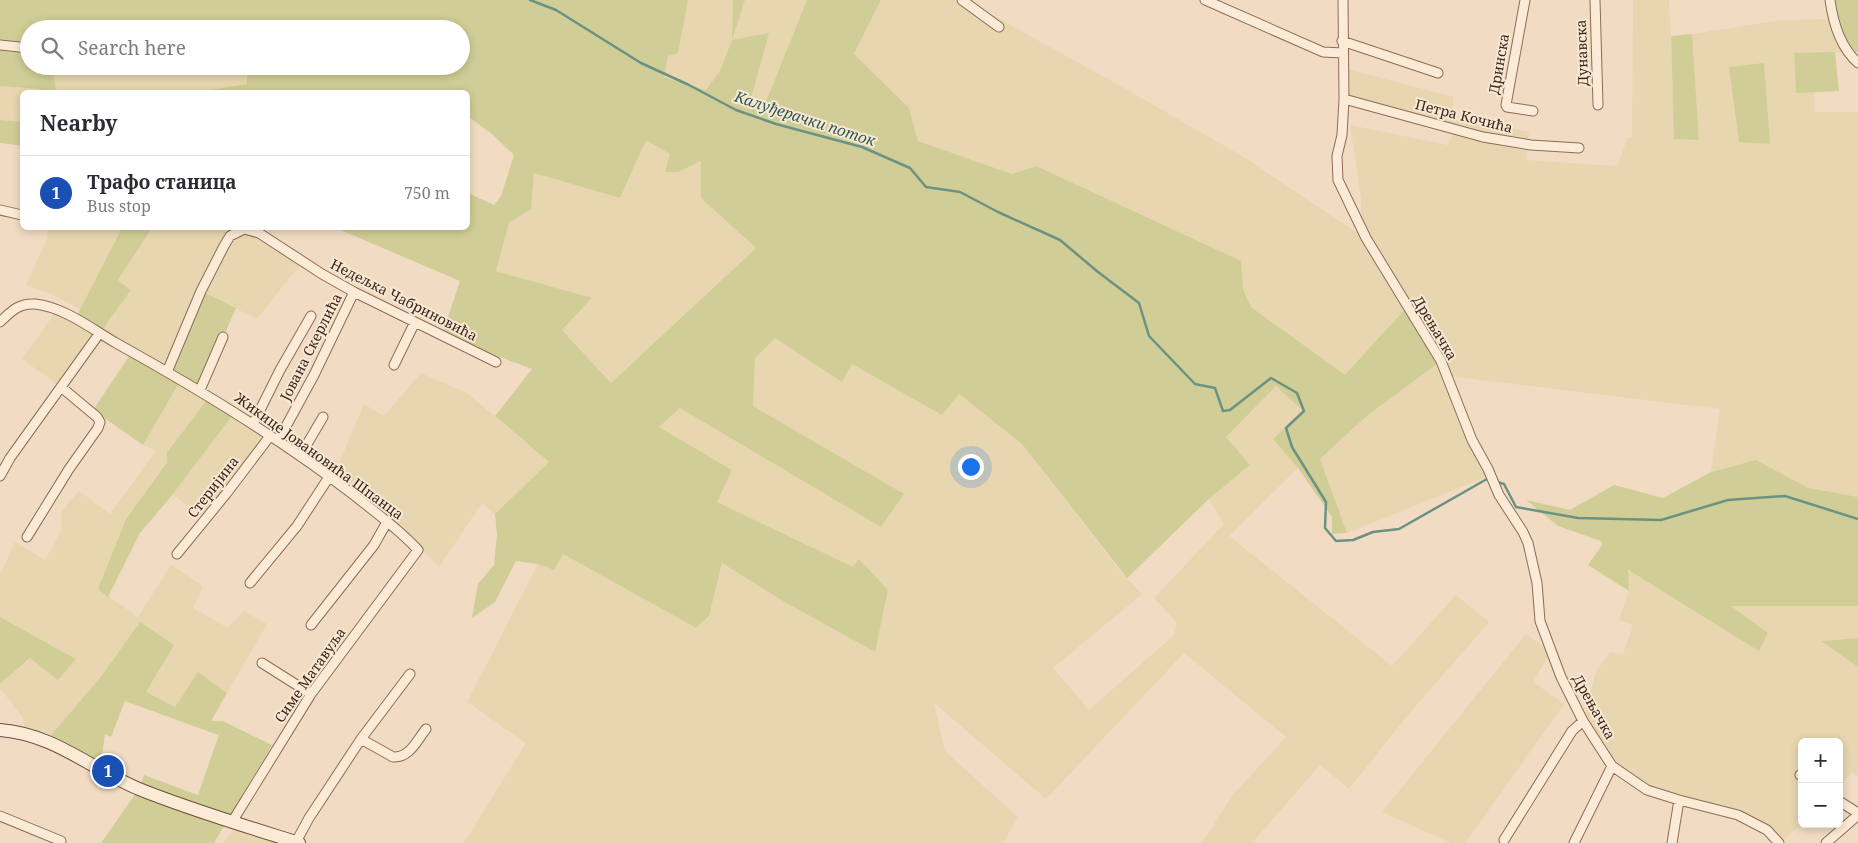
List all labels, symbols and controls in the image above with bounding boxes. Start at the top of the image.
street label: Дунавска [1571,19,1592,87]
search box [20,20,470,75]
street label: Дринска [1484,32,1513,96]
icon: search [38,34,66,62]
text: Search here [78,35,186,61]
water label: Калуђерачки поток [731,85,879,150]
street label: Петра Кочића [1413,94,1515,137]
text: Nearby [40,109,118,137]
text: Трафо станица [87,169,237,195]
text: 1 [51,182,61,204]
text: 750 m [404,182,450,204]
text: Bus stop [87,195,151,217]
street label: Недељка Чабриновића [327,254,481,345]
street label: Јована Скерлића [275,290,346,405]
street label: Дрењачка [1409,292,1462,363]
street label: Жикице Јовановића Шпанца [230,387,408,523]
street label: Стеријина [183,452,243,521]
your location [958,454,984,480]
street label: Симе Матавуља [270,623,350,726]
street label: Дрењачка [1569,671,1620,743]
map controls [1798,738,1843,828]
button: + [1798,738,1843,783]
pin: 1 [92,752,124,790]
button: − [1798,783,1843,828]

